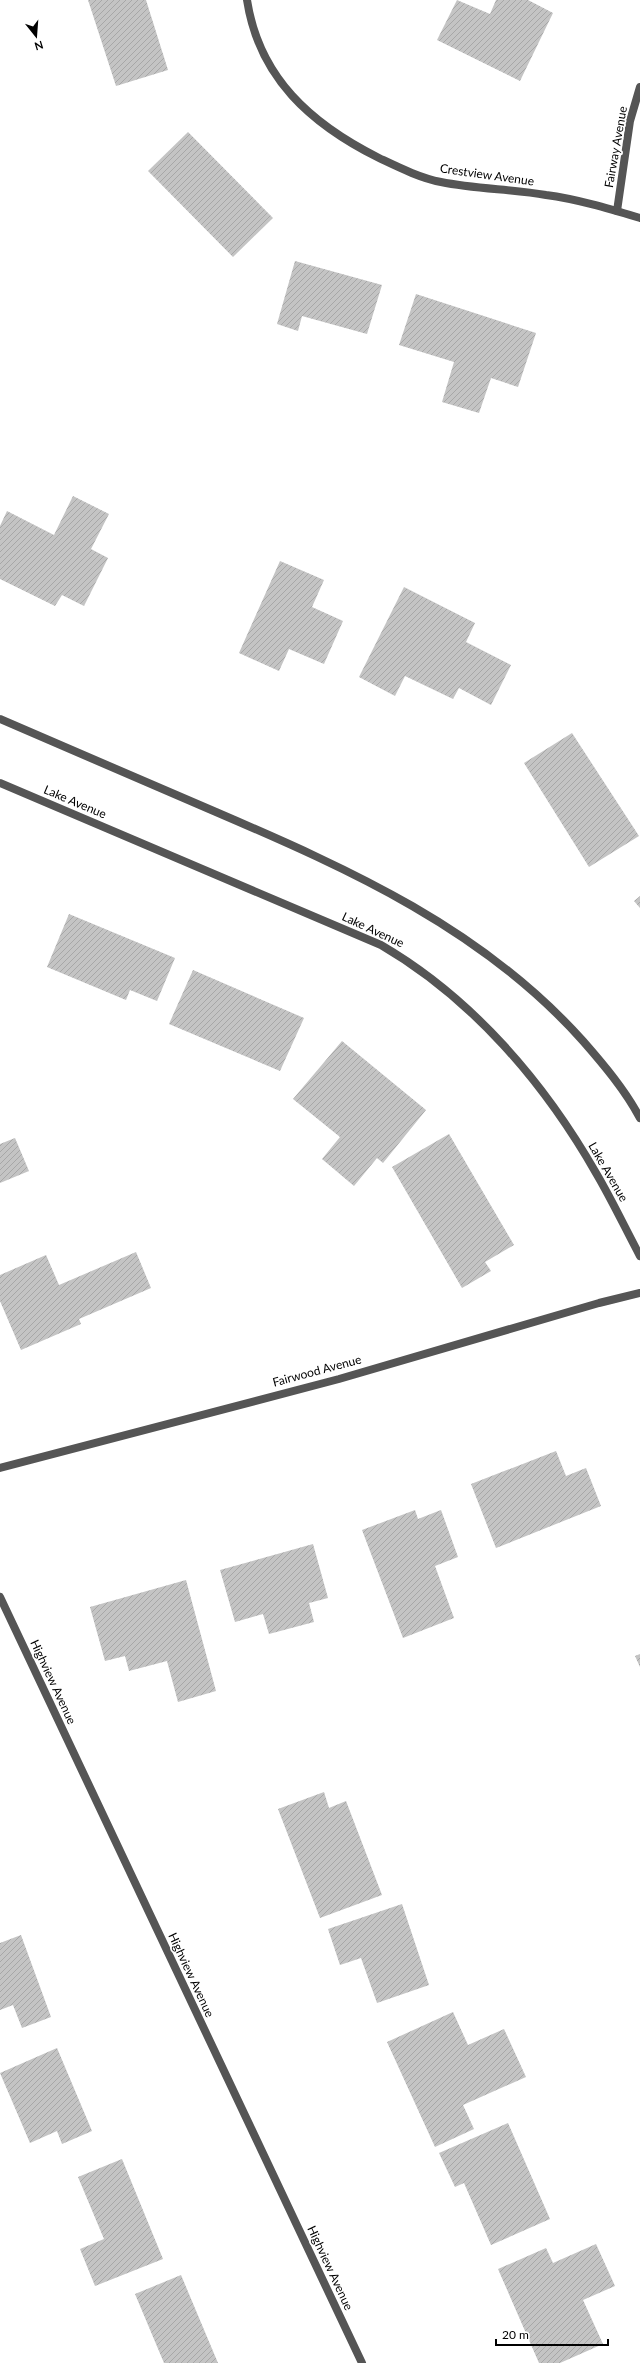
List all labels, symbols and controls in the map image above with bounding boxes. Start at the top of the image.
north arrow [16,16,56,56]
text: N [33,39,45,53]
street label: Fairway Avenue [601,105,630,189]
street label: Crestview Avenue [439,160,535,189]
street label: Lake Avenue [42,782,109,821]
street label: Lake Avenue [340,909,407,950]
street label: Lake Avenue [585,1139,632,1204]
street label: Fairwood Avenue [271,1351,363,1390]
street label: Highview Avenue [27,1637,80,1727]
street label: Highview Avenue [165,1930,218,2020]
street label: Highview Avenue [304,2223,357,2313]
scale bar [496,2321,608,2347]
text: 20 m [502,2327,529,2342]

